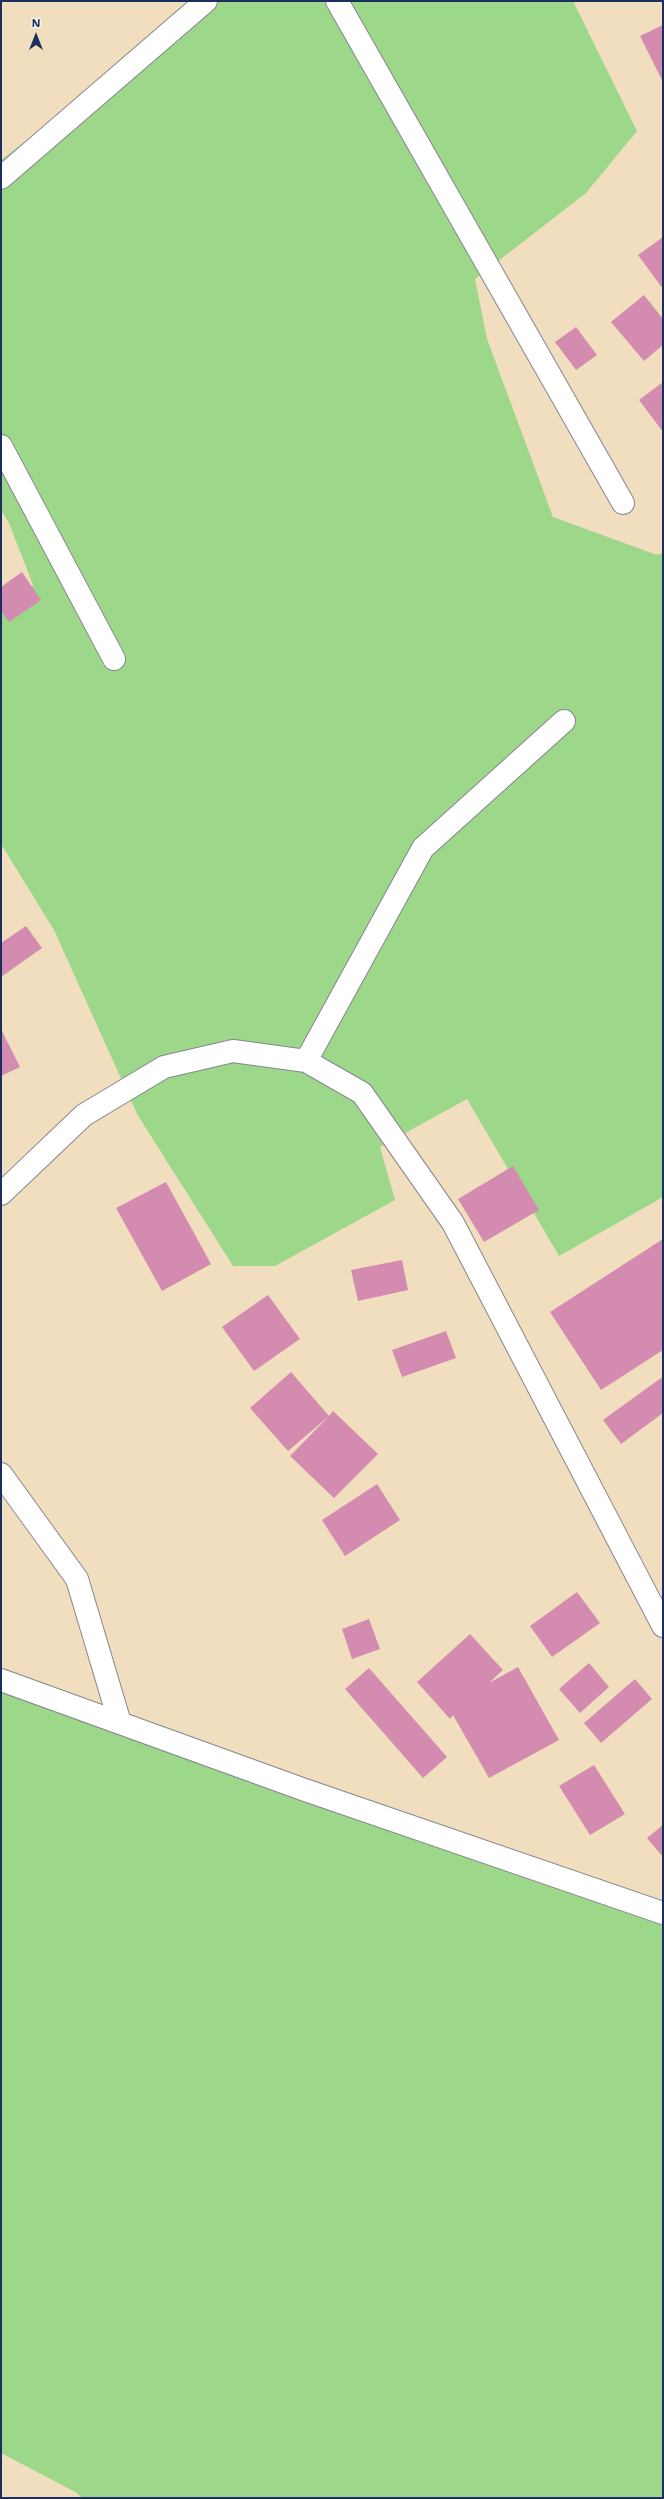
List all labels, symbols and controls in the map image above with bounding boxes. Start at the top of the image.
north arrow [16,16,56,56]
text: N [32,16,40,31]

